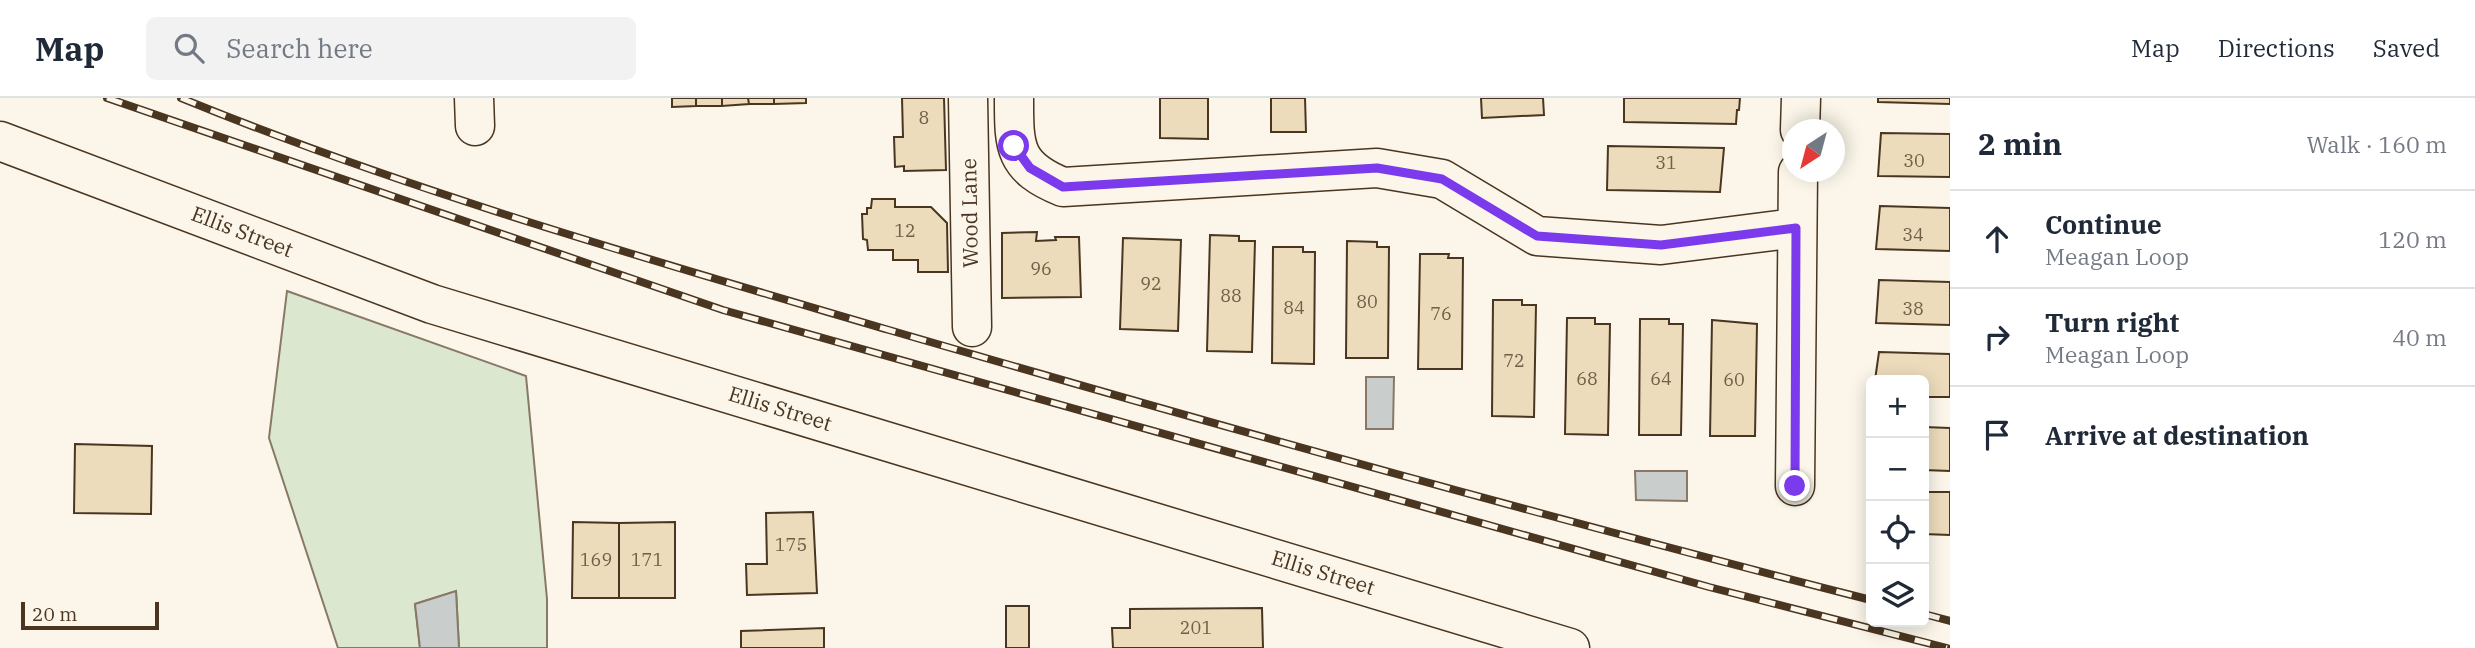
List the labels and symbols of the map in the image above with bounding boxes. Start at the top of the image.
house number: 8 [919,106,929,129]
north arrow [1782,119,1845,182]
route start [998,130,1029,161]
house number: 30 [1903,149,1925,172]
house number: 31 [1655,151,1677,174]
street label: Wood Lane [954,158,984,268]
street label: Ellis Street [187,199,297,263]
house number: 12 [894,219,916,242]
house number: 34 [1902,223,1924,246]
house number: 96 [1030,257,1052,280]
house number: 92 [1140,272,1162,295]
house number: 88 [1220,284,1242,307]
house number: 80 [1356,290,1378,313]
house number: 84 [1283,296,1305,319]
house number: 38 [1902,297,1924,320]
house number: 76 [1430,302,1452,325]
house number: 72 [1503,349,1525,372]
house number: 68 [1576,367,1598,390]
house number: 64 [1650,367,1672,390]
house number: 60 [1723,368,1745,391]
street label: Ellis Street [725,379,835,437]
route end [1779,470,1810,501]
house number: 175 [775,533,807,556]
street label: Ellis Street [1268,543,1378,601]
house number: 169 [580,548,612,571]
house number: 171 [631,548,663,571]
scale bar [21,599,159,631]
house number: 201 [1180,616,1212,639]

